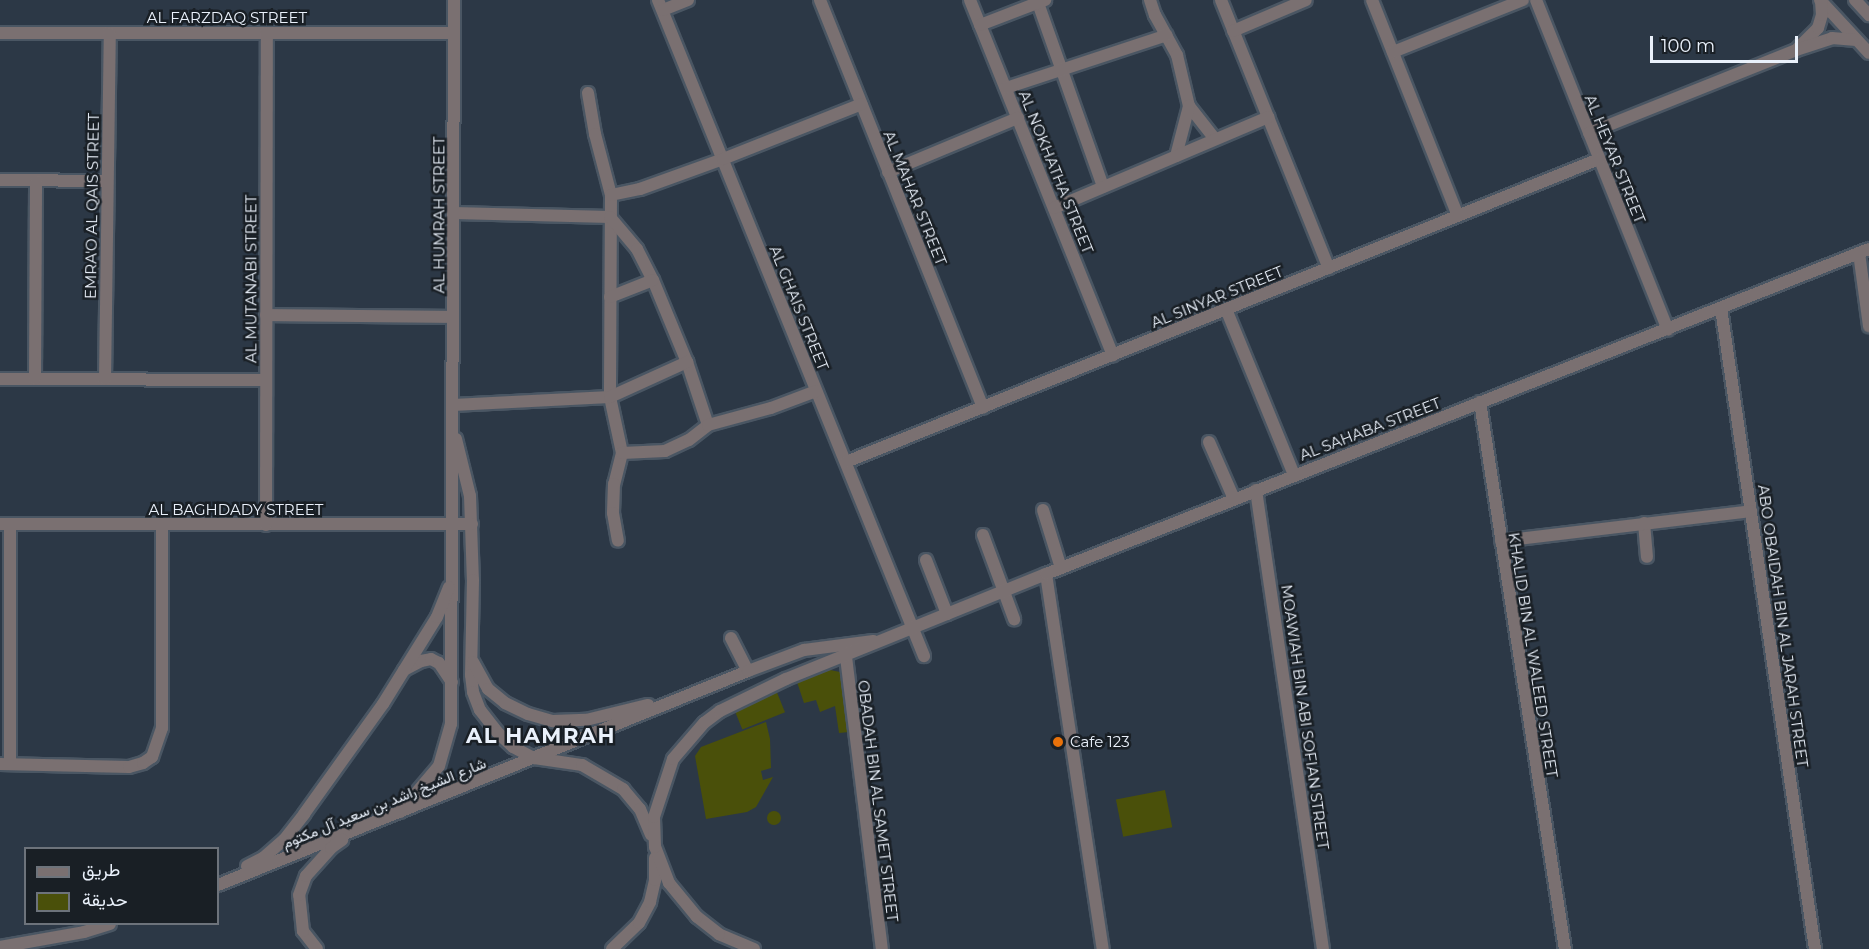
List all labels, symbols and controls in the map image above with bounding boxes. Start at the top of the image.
street label: AL FARZDAQ STREET [147,9,307,27]
scale bar [1653,24,1802,62]
text: 100 m [1661,35,1715,57]
street label: AL NOKHATHA STREET [1015,88,1097,256]
street label: AL HEYAR STREET [1581,92,1649,226]
street label: EMRA'O AL QAIS STREET [81,113,103,299]
street label: AL MAHAR STREET [880,128,950,268]
street label: AL HUMRAH STREET [430,137,448,293]
street label: AL MUTANABI STREET [242,195,260,363]
street label: AL GHAIS STREET [766,243,832,373]
street label: AL SINYAR STREET [1148,262,1286,332]
street label: AL SAHABA STREET [1297,394,1443,464]
street label: ABO OBAIDAH BIN AL JARAH STREET [1754,483,1812,769]
street label: AL BAGHDADY STREET [149,501,323,519]
street label: KHALID BIN AL WALEED STREET [1505,531,1561,779]
street label: MOAWIAH BIN ABI SOFIAN STREET [1277,583,1333,851]
street label: OBADAH BIN AL SAMET STREET [854,679,902,923]
district label: AL HAMRAH [466,723,616,749]
place label: Cafe 123 [1070,733,1130,751]
marker: Cafe 123 [1051,735,1065,749]
street label: شارع الشيخ راشد بن سعيد آل مكتوم [280,754,488,852]
legend [24,847,219,925]
text: طريق [82,859,120,881]
text: حديقة [82,889,128,911]

